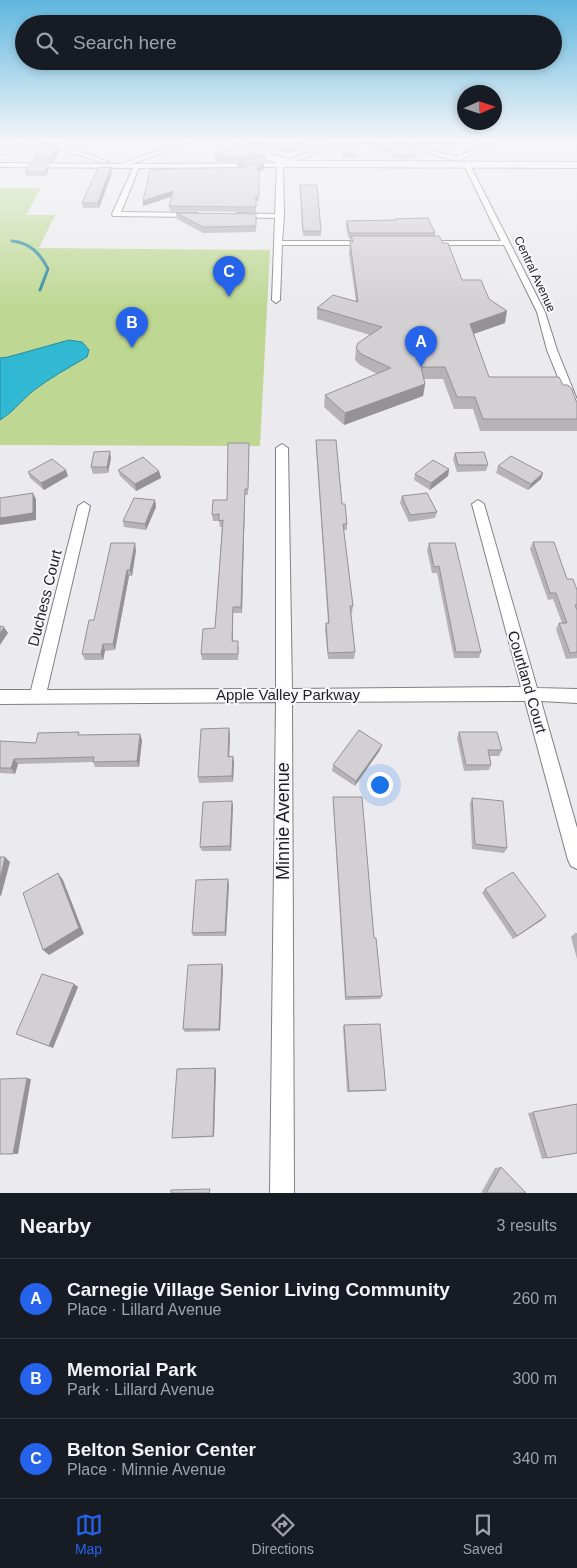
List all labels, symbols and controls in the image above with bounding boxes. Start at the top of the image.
search box [15,15,562,70]
icon: search [33,29,61,57]
text: Search here [73,32,177,53]
north arrow [457,85,502,130]
street label: Central Avenue [511,234,559,314]
pin: C [213,256,245,297]
pin: B [116,307,148,348]
pin: A [405,326,437,367]
street label: Duchess Court [24,547,65,648]
street label: Courtland Court [505,629,550,736]
street label: Apple Valley Parkway [216,686,360,703]
street label: Minnie Avenue [273,762,293,880]
your location [367,772,393,798]
text: Nearby [20,1214,91,1237]
text: 3 results [497,1217,557,1234]
text: Carnegie Village Senior Living Community [67,1279,450,1300]
text: A [30,1290,42,1307]
text: 260 m [513,1290,557,1307]
text: Place · Lillard Avenue [67,1301,221,1318]
text: Memorial Park [67,1359,197,1380]
text: B [30,1370,42,1387]
text: 300 m [513,1370,557,1387]
text: Park · Lillard Avenue [67,1381,214,1398]
text: Belton Senior Center [67,1439,256,1460]
text: C [30,1450,42,1467]
text: 340 m [513,1450,557,1467]
text: Place · Minnie Avenue [67,1461,226,1478]
tab: Map [75,1511,103,1557]
tab: Directions [252,1511,314,1557]
tab: Saved [463,1511,502,1557]

